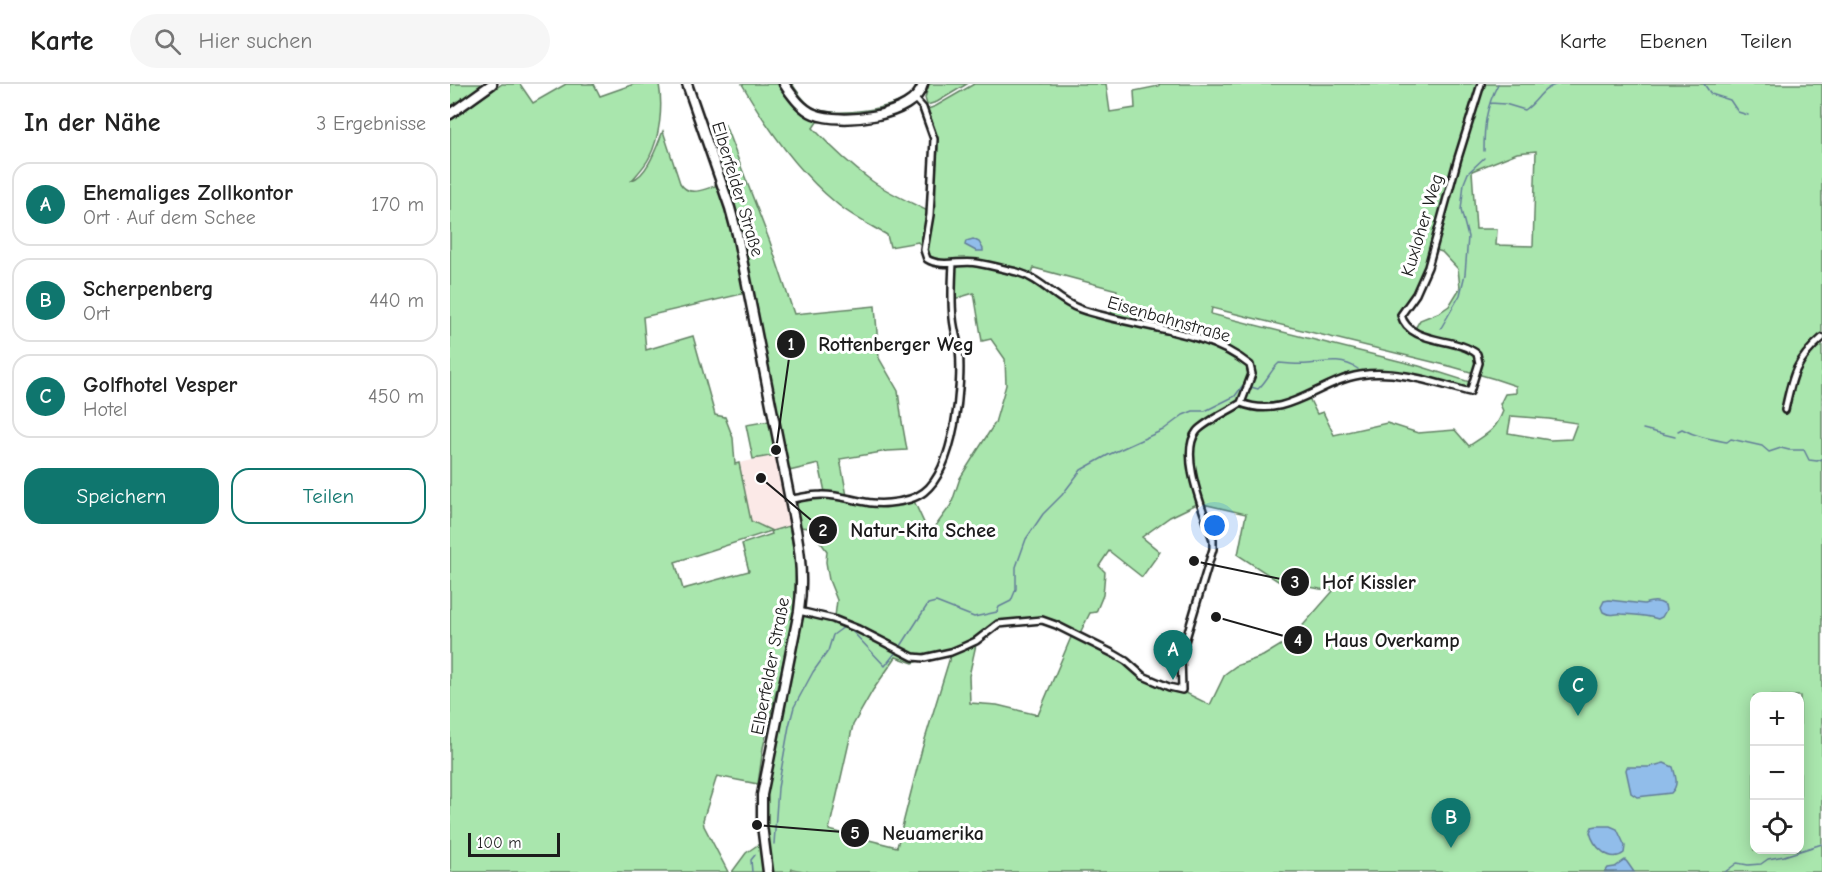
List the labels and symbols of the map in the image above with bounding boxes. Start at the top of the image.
street label: Elberfelder Straße [707,119,768,259]
street label: Kuxloher Weg [1397,171,1448,279]
street label: Eisenbahnstraße [1105,292,1233,347]
callout: Rottenberger Weg [776,325,986,363]
text: Rottenberger Weg [818,333,974,356]
text: 1 [787,334,795,355]
callout: Natur-Kita Schee [808,511,1008,549]
your location [1200,511,1229,540]
text: Natur-Kita Schee [850,519,996,542]
text: 2 [819,520,828,541]
callout: Hof Kissler [1280,563,1428,601]
text: Hof Kissler [1322,571,1416,594]
text: 3 [1291,572,1299,593]
street label: Elberfelder Straße [747,596,794,737]
callout: Haus Overkamp [1283,621,1472,659]
text: Haus Overkamp [1324,629,1460,652]
pin: A [1154,630,1192,680]
text: 4 [1294,630,1302,651]
pin: C [1558,666,1598,716]
pin: B [1432,798,1470,848]
callout: Neuamerika [840,814,996,852]
text: Neuamerika [882,822,984,845]
text: 5 [850,823,860,844]
scale bar [468,830,560,858]

